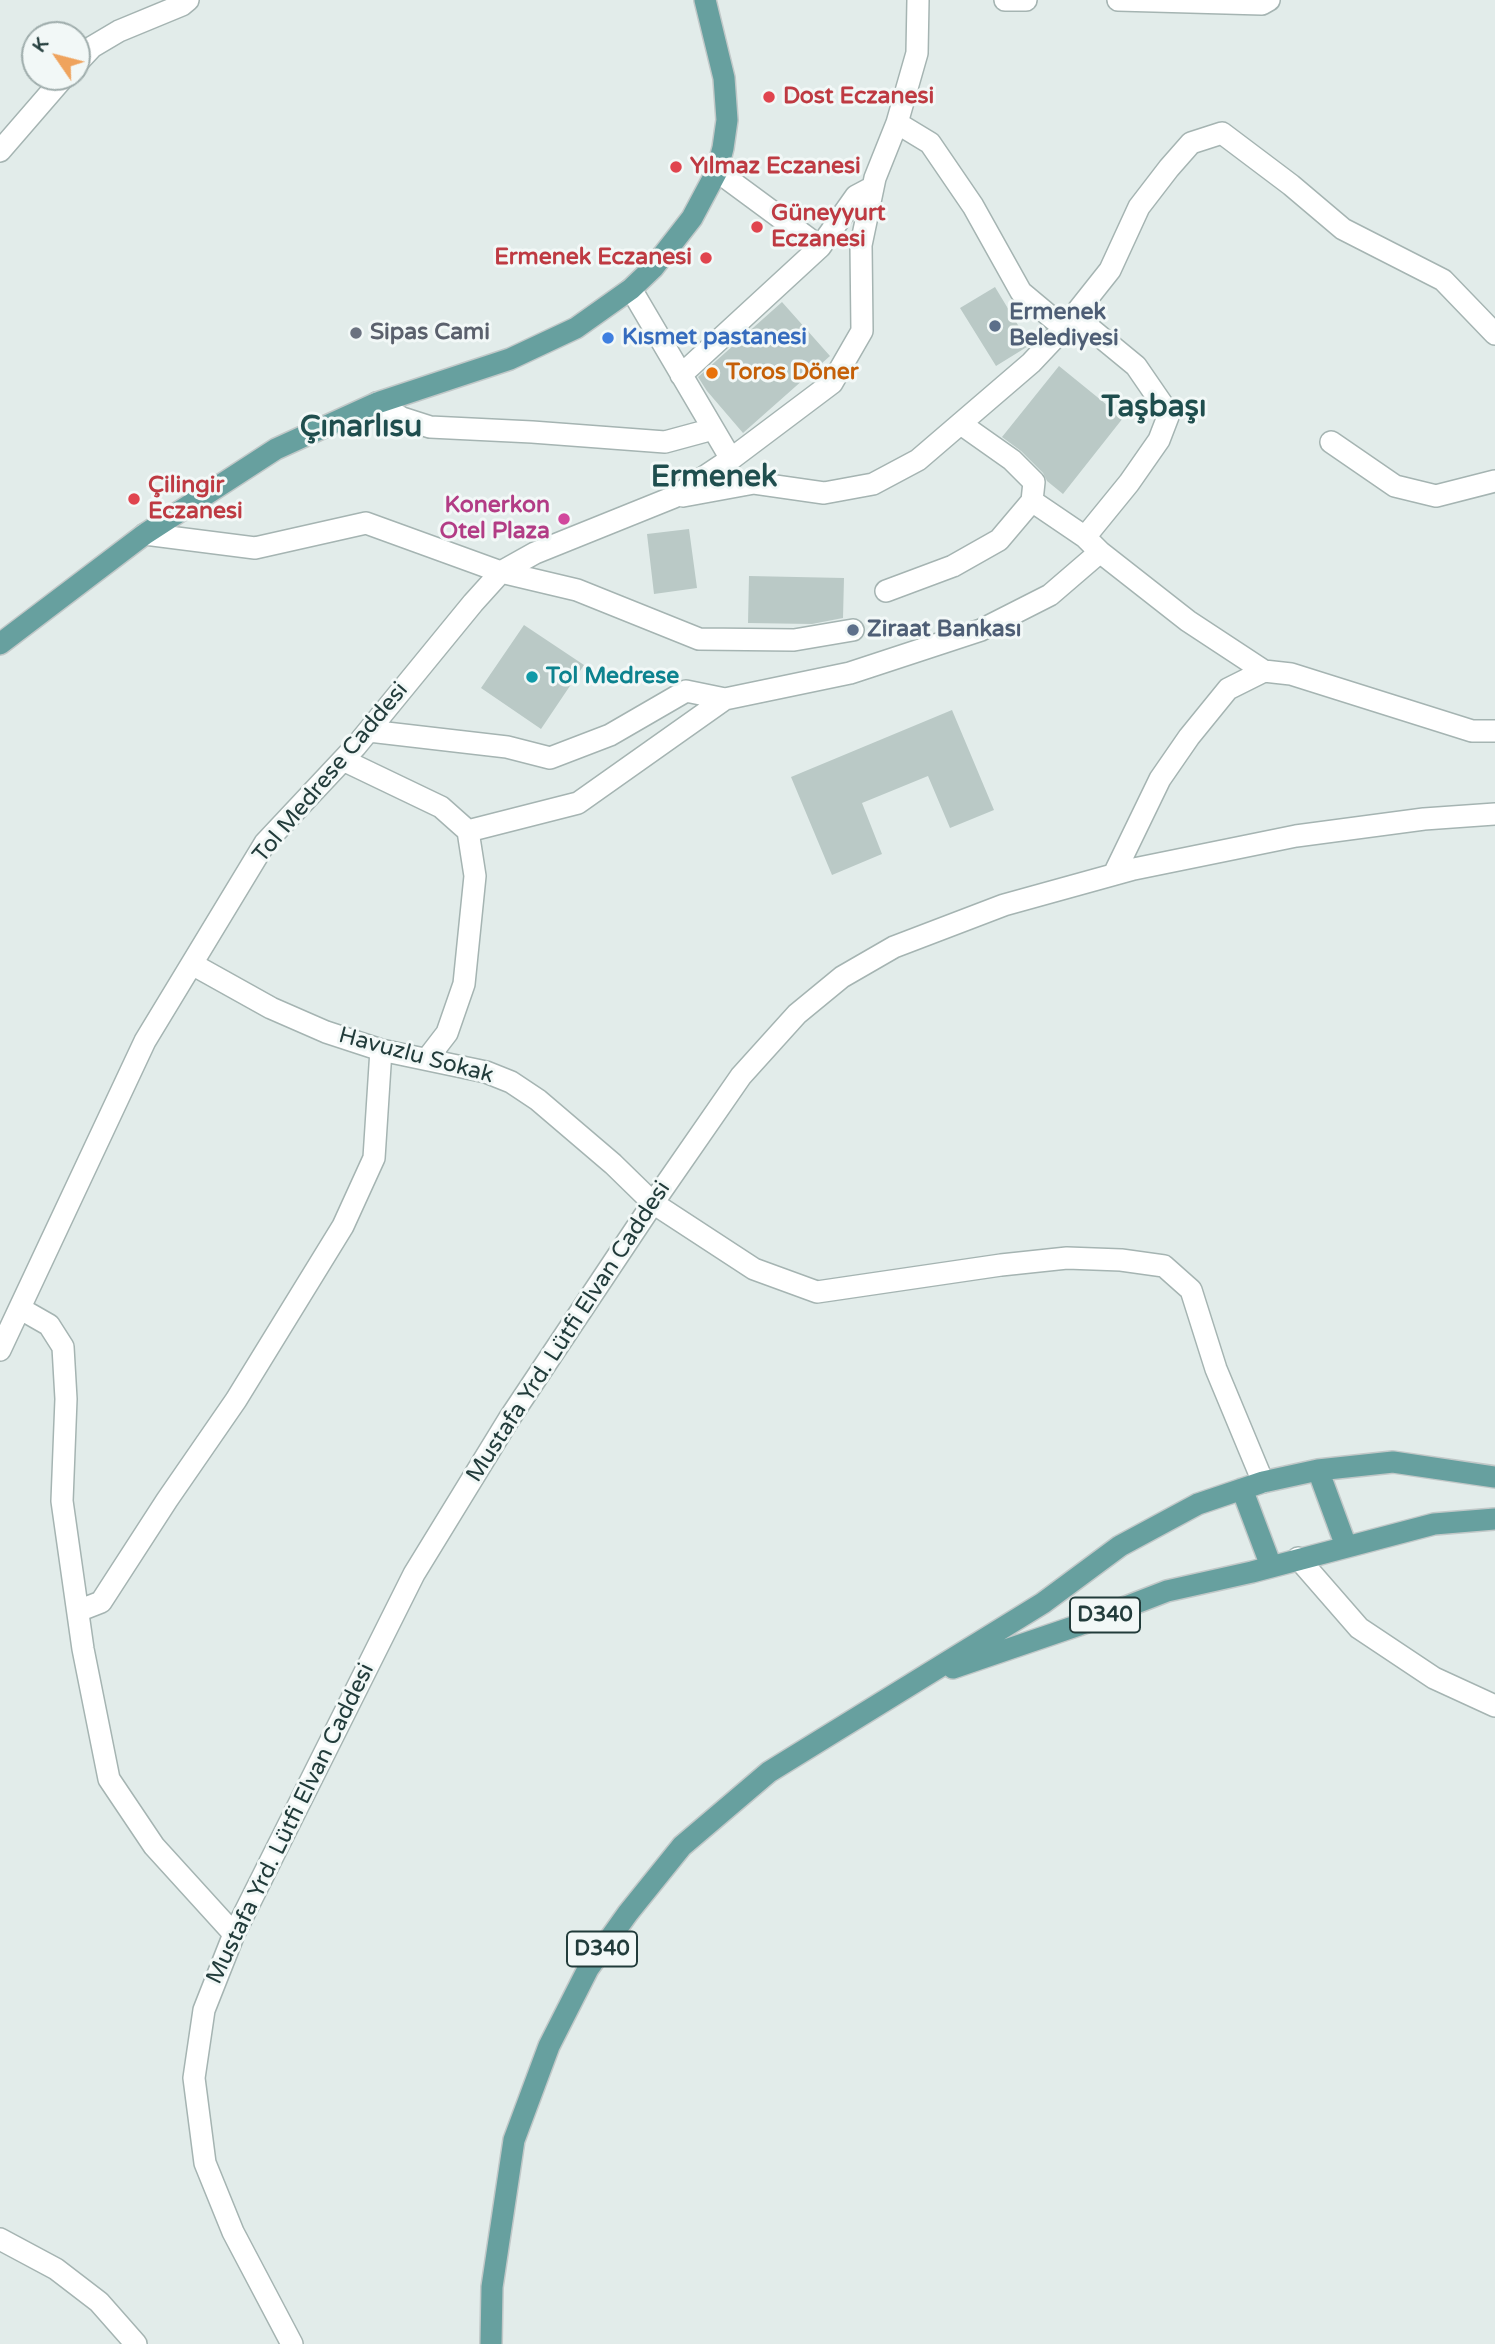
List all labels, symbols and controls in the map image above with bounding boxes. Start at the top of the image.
north arrow [21,21,91,91]
text: K [28,34,53,57]
place label: Dost Eczanesi [783,83,934,111]
marker: Dost Eczanesi [761,89,777,105]
place label: Yılmaz Eczanesi [690,153,861,181]
marker: Yılmaz Eczanesi [668,159,684,175]
place label: Güneyyurt Eczanesi [771,200,886,254]
marker: Güneyyurt Eczanesi [749,219,765,235]
place label: Ermenek Eczanesi [494,244,692,272]
marker: Ermenek Eczanesi [698,250,714,266]
place label: Ermenek Belediyesi [1009,299,1119,353]
marker: Ermenek Belediyesi [987,318,1003,334]
place label: Sipas Cami [370,319,490,347]
place label: Kısmet pastanesi [622,324,807,352]
marker: Sipas Cami [348,325,364,341]
marker: Kısmet pastanesi [600,330,616,346]
place label: Toros Döner [726,359,859,387]
marker: Toros Döner [704,365,720,381]
district label: Taşbaşı [1102,390,1206,426]
district label: Çınarlısu [300,410,422,446]
district label: Ermenek [651,460,777,496]
place label: Çilingir Eczanesi [148,472,243,526]
marker: Çilingir Eczanesi [126,491,142,507]
place label: Konerkon Otel Plaza [440,492,550,546]
marker: Konerkon Otel Plaza [556,511,572,527]
place label: Ziraat Bankası [867,616,1021,644]
marker: Ziraat Bankası [845,622,861,638]
place label: Tol Medrese [546,663,679,691]
marker: Tol Medrese [524,669,540,685]
street label: Tol Medrese Caddesi [248,677,414,869]
street label: Havuzlu Sokak [335,1022,497,1090]
street label: Mustafa Yrd. Lütfi Elvan Caddesi [461,1176,677,1488]
road number: D340 [1070,1598,1140,1632]
street label: Mustafa Yrd. Lütfi Elvan Caddesi [201,1659,381,1989]
road number: D340 [567,1932,637,1966]

